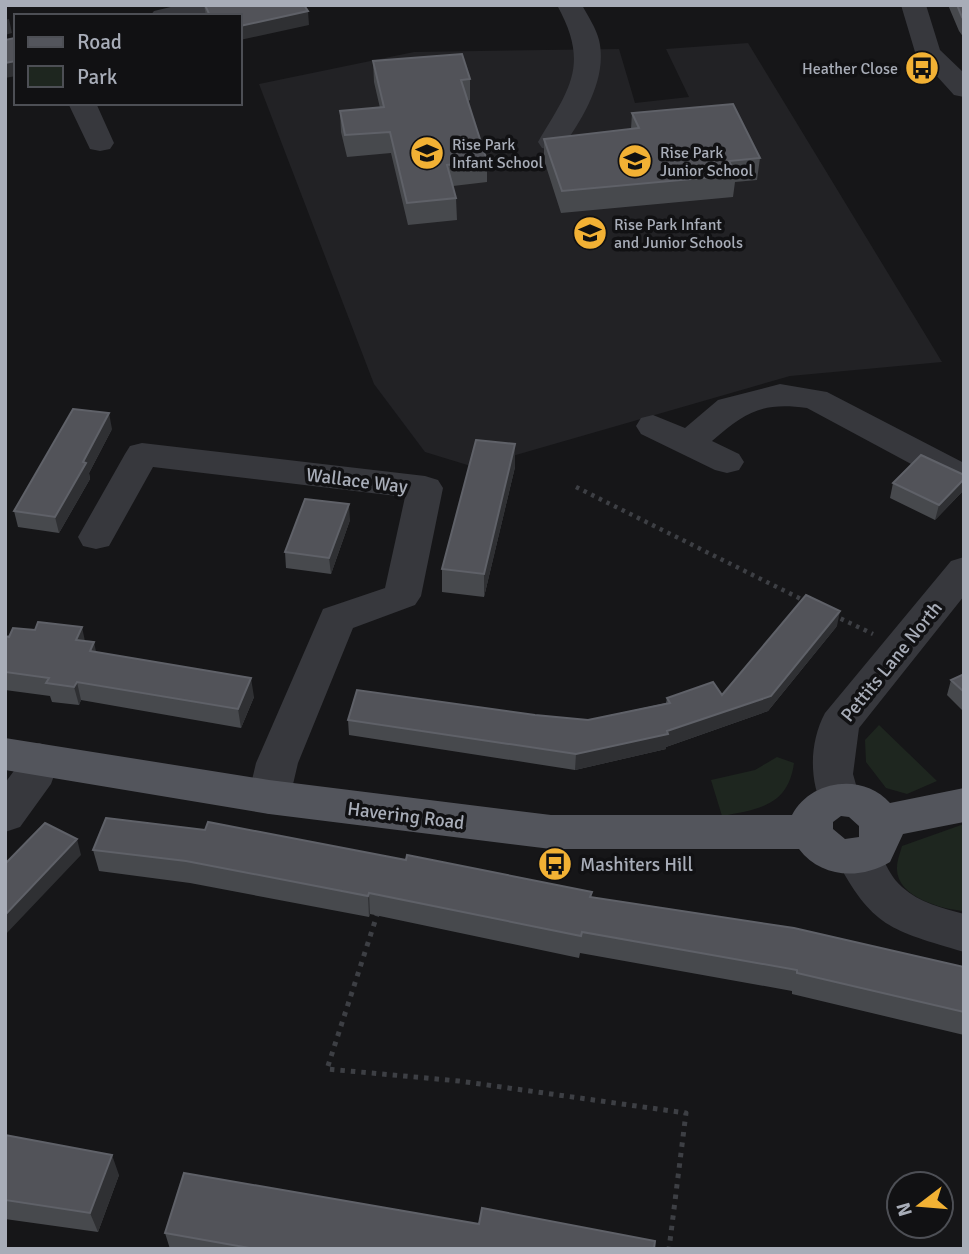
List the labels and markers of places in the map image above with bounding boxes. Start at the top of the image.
bus stop icon: Heather Close [903,49,941,87]
place label: Heather Close [802,59,898,79]
school or university icon: Rise Park Infant School [408,134,446,172]
place label: Rise Park Infant School [452,135,544,173]
school or university icon: Rise Park Junior School [616,142,654,180]
place label: Rise Park Junior School [660,143,754,181]
school or university icon: Rise Park Infant and Junior Schools [571,214,609,252]
place label: Rise Park Infant and Junior Schools [614,215,743,253]
bus stop icon: Mashiters Hill [536,845,574,883]
place label: Mashiters Hill [580,853,693,877]

